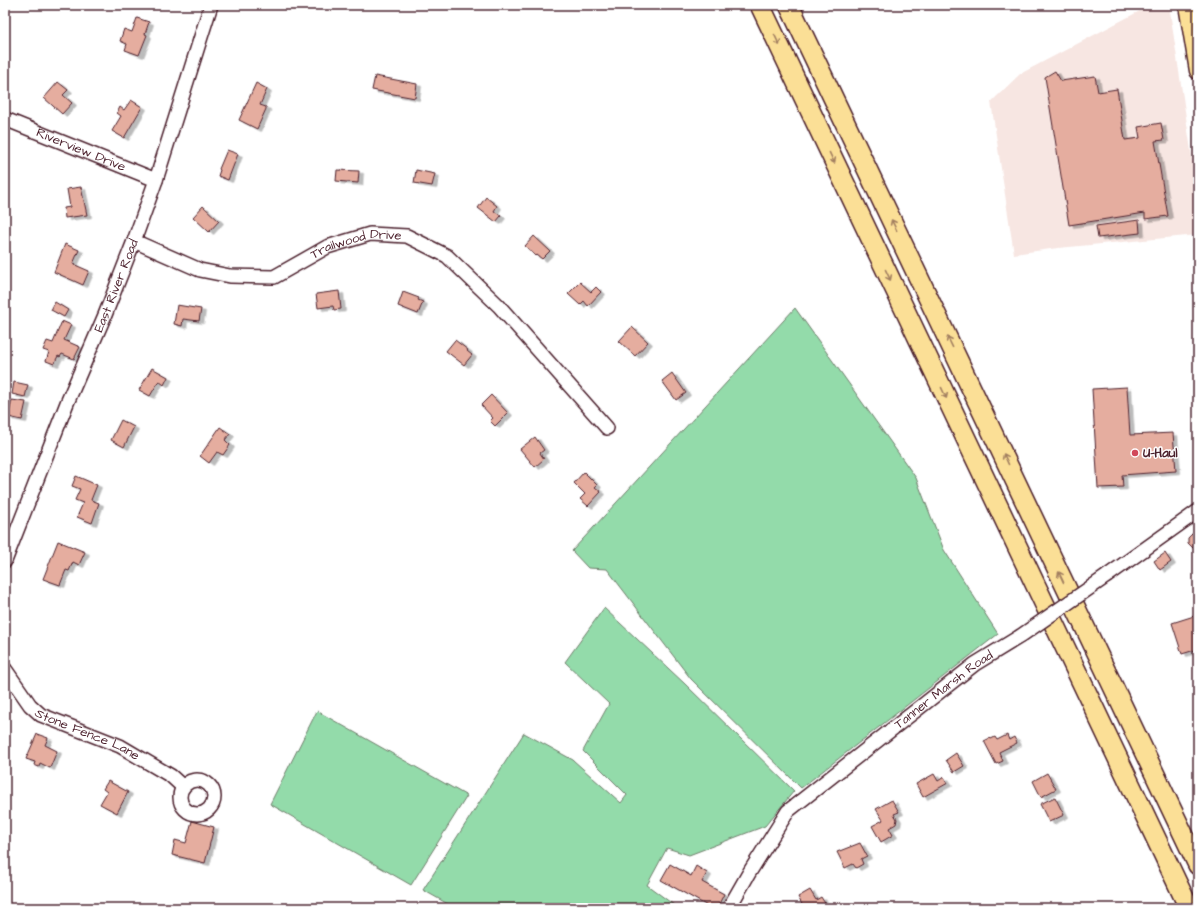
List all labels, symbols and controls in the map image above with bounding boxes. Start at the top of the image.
one-way arrow [774,34,781,46]
street label: Riverview Drive [34,124,129,176]
one-way arrow [829,151,836,163]
one-way arrow [890,219,897,231]
street label: Trailwood Drive [307,225,402,264]
street label: East River Road [90,236,143,335]
one-way arrow [885,269,892,281]
one-way arrow [946,336,953,348]
one-way arrow [941,386,948,398]
place label: U-Haul [1142,444,1177,462]
marker: U-Haul [1130,448,1140,458]
one-way arrow [1002,454,1009,466]
one-way arrow [1057,571,1064,583]
street label: Tanner Marsh Road [891,646,997,733]
street label: Stone Fence Lane [31,705,143,765]

